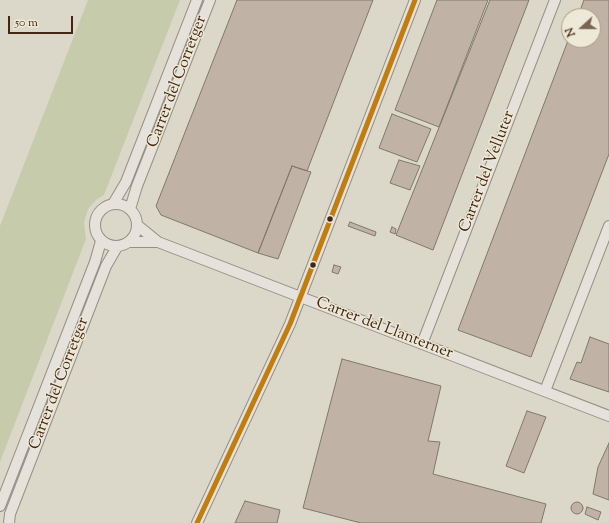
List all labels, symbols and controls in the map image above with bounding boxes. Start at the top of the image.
scale bar [10,8,75,34]
north arrow [561,8,601,48]
street label: Carrer del Corretger [144,13,212,151]
text: 50 m [15,14,38,32]
text: N [562,25,580,39]
street label: Carrer del Velluter [456,109,520,235]
unlabelled marker [325,214,335,224]
unlabelled marker [308,260,318,270]
street label: Carrer del Llanterner [313,294,455,364]
street label: Carrer del Corretger [26,315,94,453]

